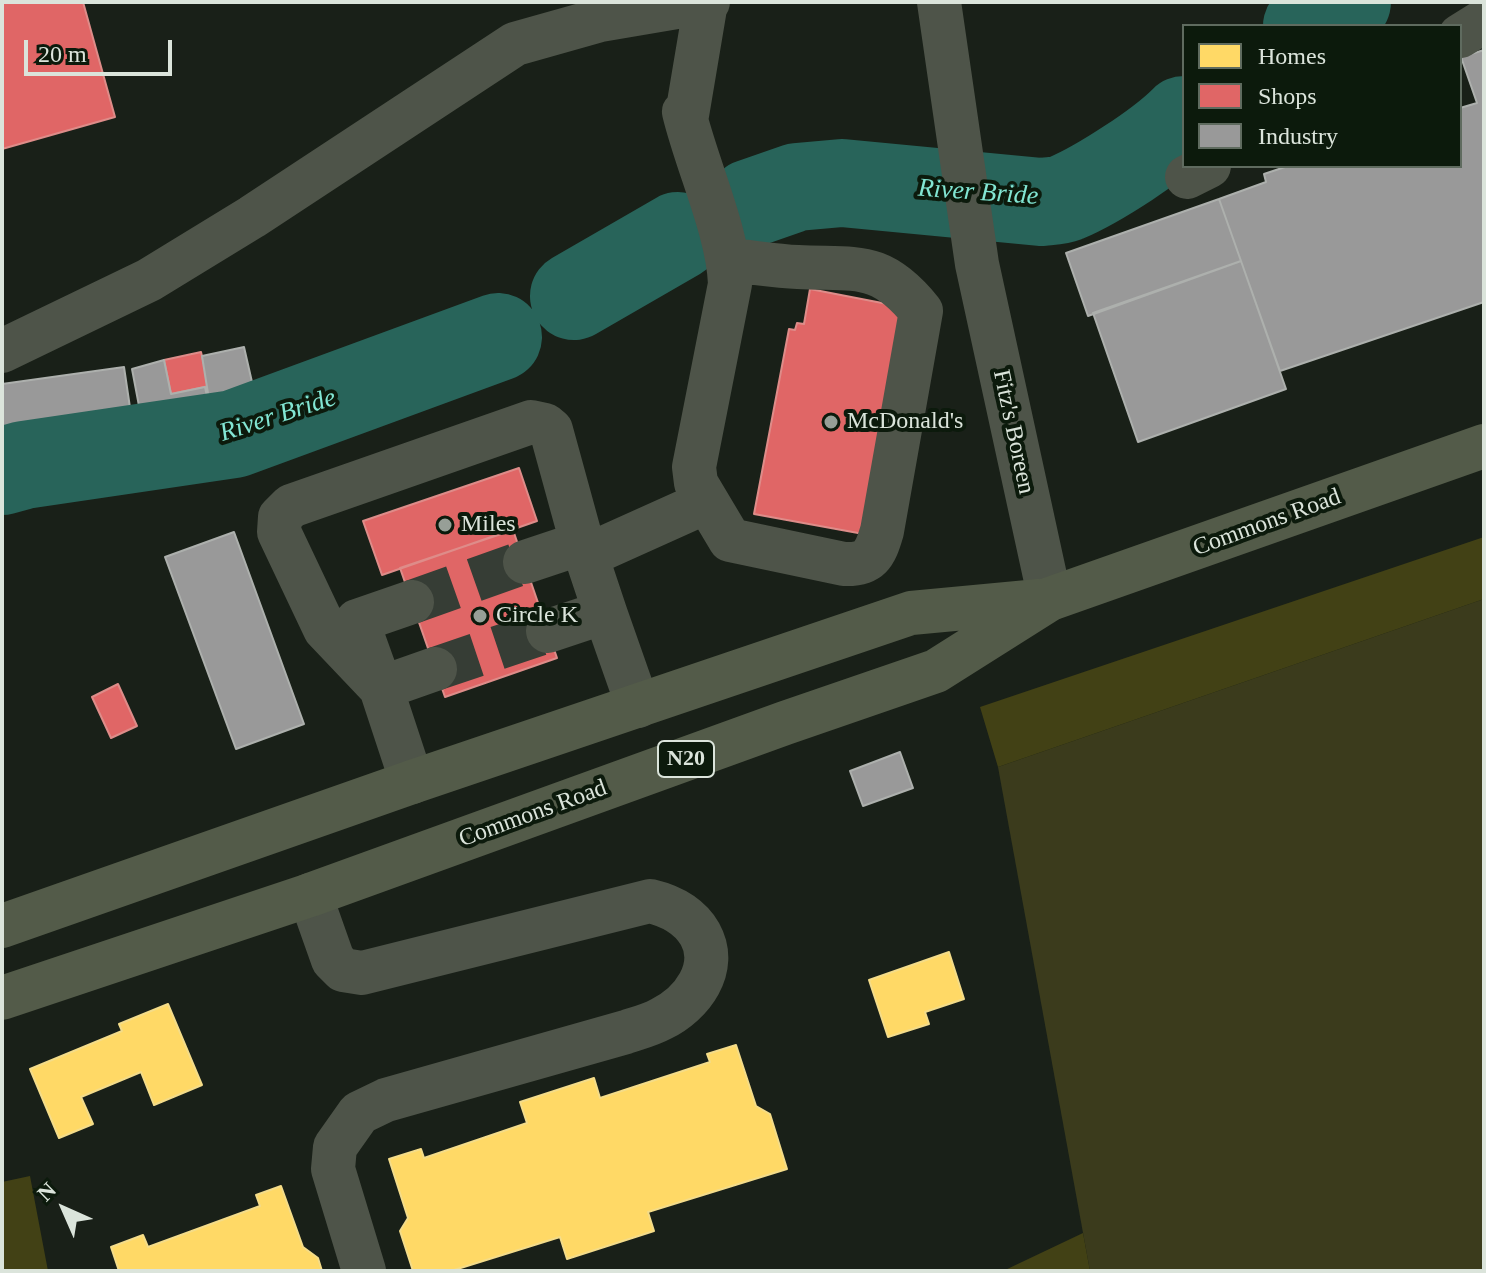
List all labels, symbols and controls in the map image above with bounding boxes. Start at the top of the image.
scale bar [28,24,176,74]
legend [1182,24,1462,168]
text: 20 m [38,41,87,67]
text: Homes [1258,43,1326,69]
text: Shops [1258,83,1317,109]
text: Industry [1258,123,1338,149]
water label: River Bride [917,173,1039,213]
street label: Fitz's Boreen [986,367,1040,497]
water label: River Bride [216,383,340,449]
place label: McDonald's [847,408,963,436]
marker: McDonald's [822,413,840,431]
street label: Commons Road [1189,483,1345,563]
place label: Miles [461,511,516,539]
marker: Miles [436,516,454,534]
place label: Circle K [496,602,578,630]
marker: Circle K [471,607,489,625]
road number: N20 [658,741,714,777]
street label: Commons Road [455,774,611,854]
north arrow [24,1169,104,1249]
text: N [32,1177,61,1206]

